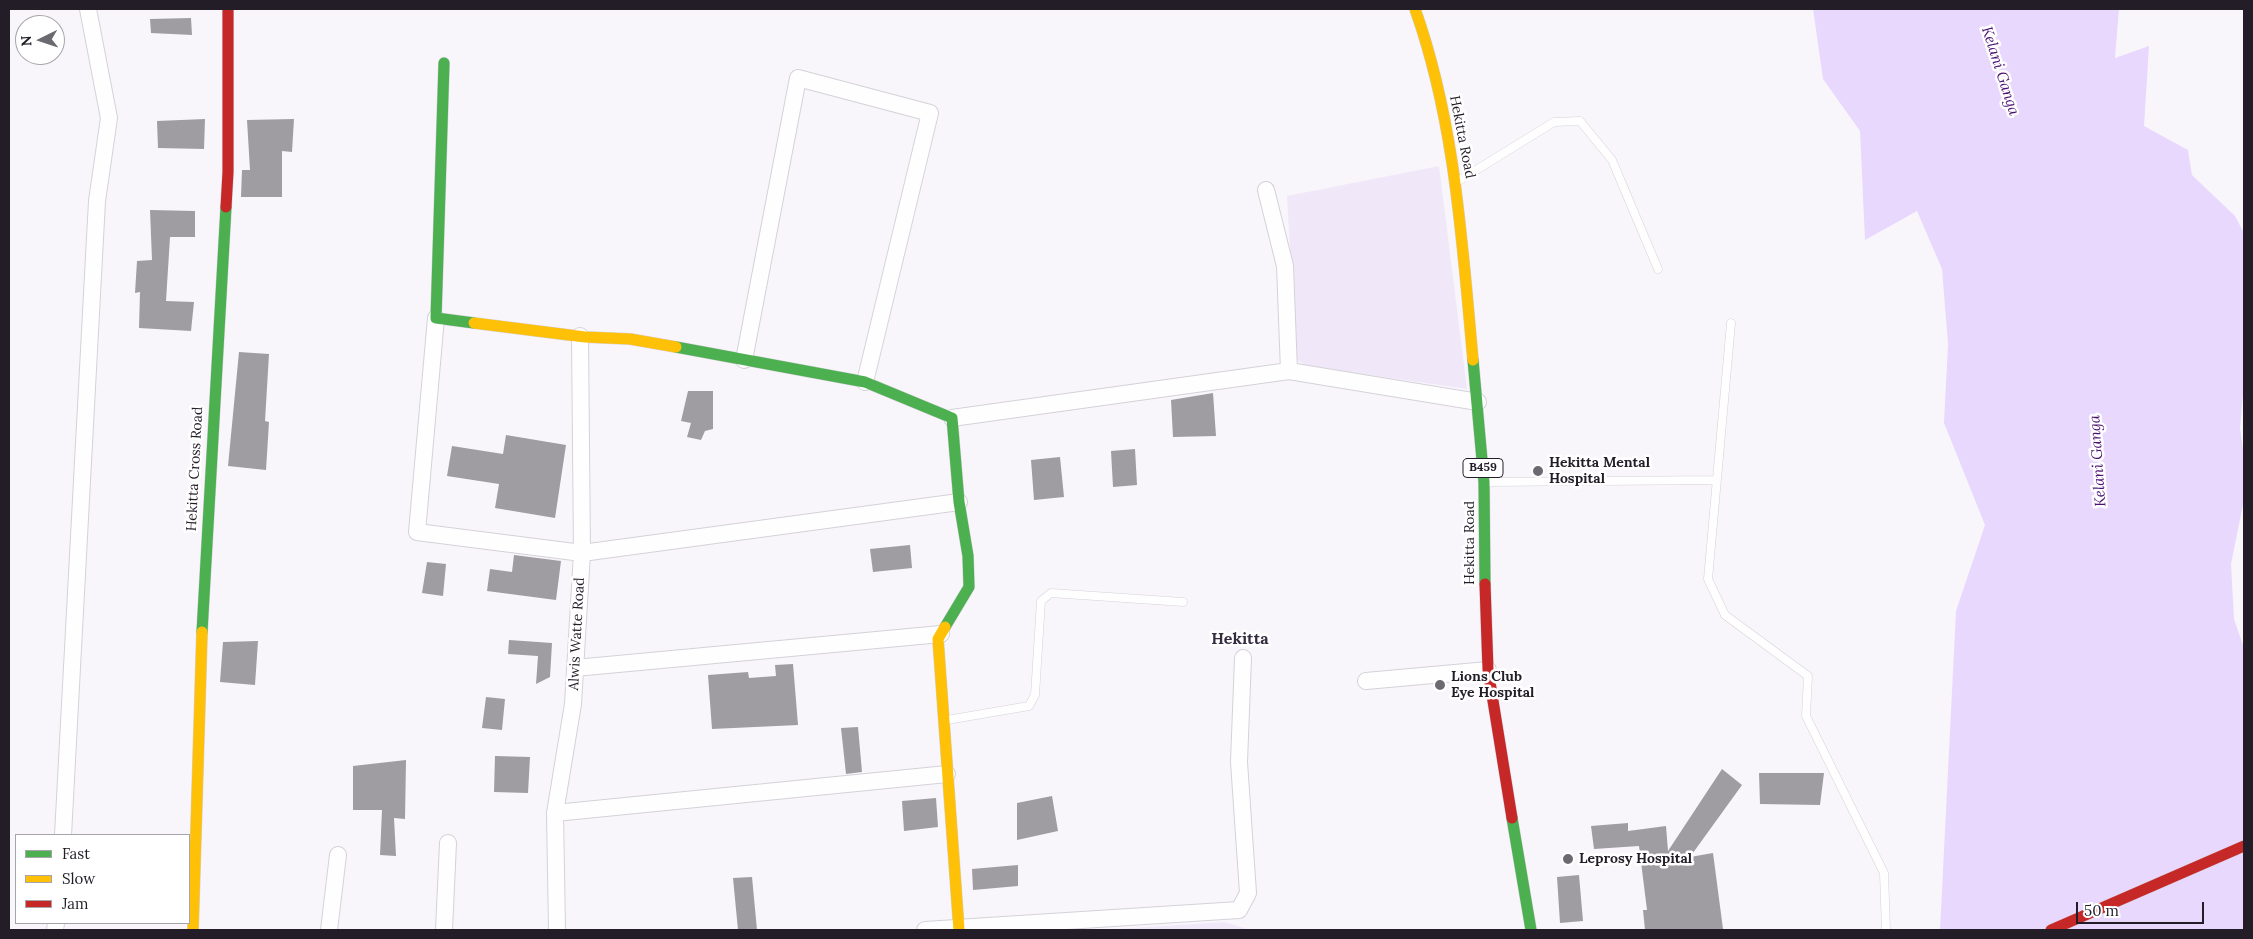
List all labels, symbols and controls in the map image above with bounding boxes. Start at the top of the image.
north arrow [15,15,65,65]
water label: Kelani Ganga [1977,24,2023,118]
text: N [17,35,35,47]
street label: Hekitta Road [1446,94,1478,180]
street label: Hekitta Cross Road [183,406,207,532]
water label: Kelani Ganga [2086,414,2110,508]
place label: Hekitta Mental Hospital [1549,455,1650,488]
road number: B459 [1463,458,1503,478]
marker: Hekitta Mental Hospital [1531,464,1545,478]
street label: Hekitta Road [1462,501,1478,585]
street label: Alwis Watte Road [566,577,588,691]
district label: Hekitta [1211,629,1269,649]
place label: Lions Club Eye Hospital [1451,669,1534,702]
marker: Lions Club Eye Hospital [1433,678,1447,692]
legend [15,834,190,924]
text: Fast [62,844,90,863]
place label: Leprosy Hospital [1579,851,1692,867]
marker: Leprosy Hospital [1561,852,1575,866]
text: Slow [62,869,95,888]
scale bar [2078,892,2206,924]
text: Jam [62,894,89,913]
text: 50 m [2084,901,2119,920]

